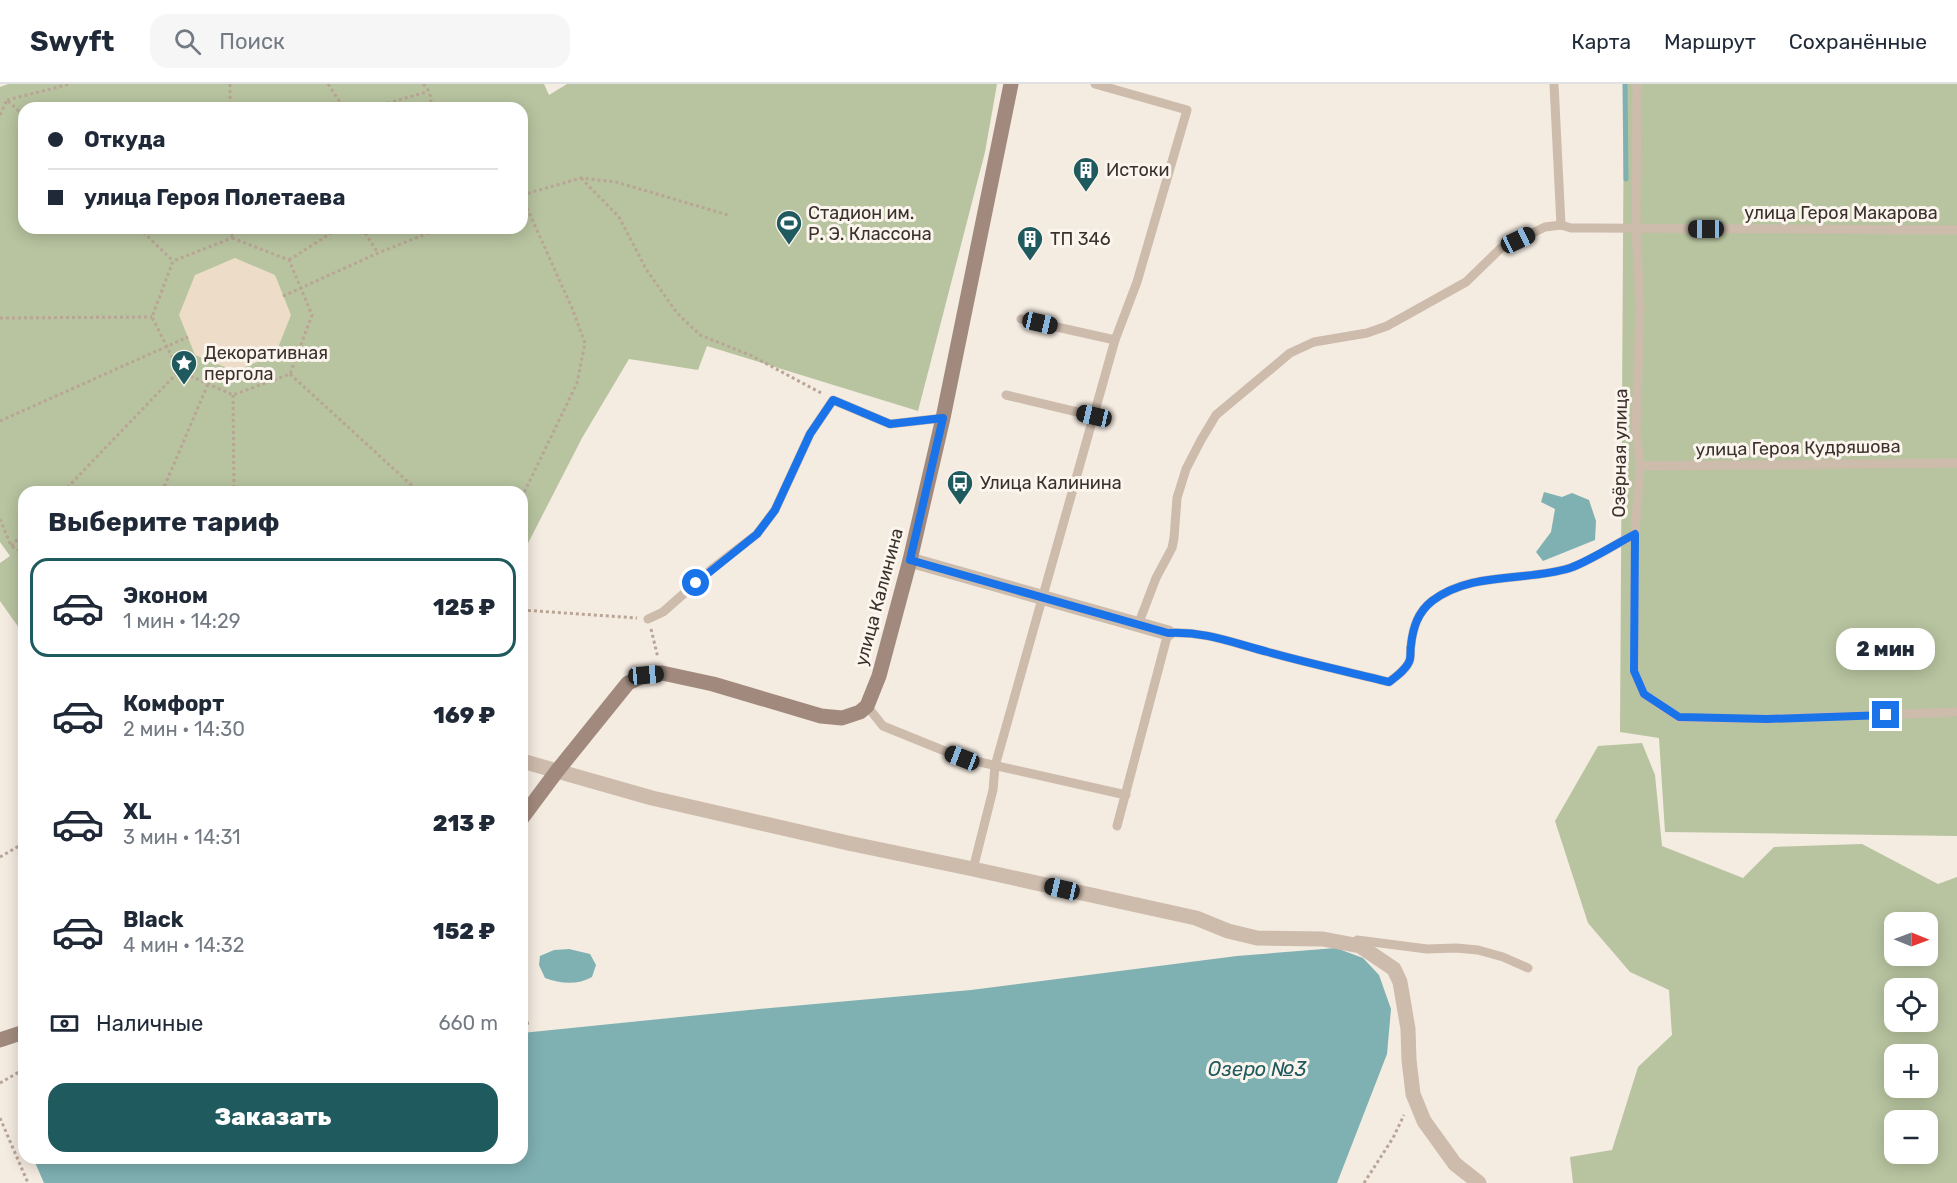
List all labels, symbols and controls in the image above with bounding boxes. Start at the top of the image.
search box [150,14,570,68]
text: Swyft [30,25,114,58]
icon: search [171,25,204,58]
text: Поиск [219,28,285,55]
text: Карта [1571,29,1631,54]
text: Маршрут [1664,29,1756,54]
text: Сохранённые [1789,29,1927,54]
text: Откуда [84,126,166,153]
building icon: Истоки [1071,155,1101,193]
place label: Истоки [1106,159,1169,181]
text: улица Героя Полетаева [84,184,345,211]
place label: Стадион им. Р. Э. Классона [808,202,932,245]
street label: улица Героя Макарова [1744,202,1938,224]
sports icon: Стадион им. Р. Э. Классона [774,208,804,246]
car [1688,220,1724,238]
building icon: ТП 346 [1015,224,1045,262]
car [1498,224,1538,256]
place label: ТП 346 [1050,228,1111,250]
car [1020,310,1060,336]
place label: Декоративная пергола [204,342,328,385]
place icon: Декоративная пергола [169,348,199,386]
street label: Озёрная улица [1608,388,1632,518]
car [1074,403,1114,429]
street label: улица Героя Кудряшова [1695,435,1901,461]
bus stop icon: Улица Калинина [945,468,975,506]
place label: Улица Калинина [980,472,1122,494]
text: Выберите тариф [48,506,279,538]
street label: улица Калинина [850,526,908,668]
route start [682,569,709,596]
icon: car [51,581,105,635]
text: Эконом [123,582,208,609]
text: 125 ₽ [433,594,495,621]
text: 1 мин · 14:29 [123,609,241,633]
callout: 2 мин [1836,628,1936,670]
text: 2 мин [1856,637,1915,661]
car [627,664,665,686]
icon: car [51,689,105,743]
text: Комфорт [123,690,224,717]
route end [1872,701,1899,728]
text: 169 ₽ [433,702,495,729]
text: 2 мин · 14:30 [123,717,245,741]
car [942,743,982,773]
icon: car [51,797,105,851]
text: XL [123,798,151,825]
text: 213 ₽ [433,810,495,837]
text: 3 мин · 14:31 [123,825,241,849]
car [1042,876,1082,902]
icon: car [51,905,105,959]
text: Black [123,906,184,933]
north arrow [1884,912,1938,966]
map controls [1884,912,1938,1164]
text: 152 ₽ [433,918,495,945]
text: 4 мин · 14:32 [123,933,245,957]
button: locate [1884,978,1938,1032]
icon: cash [48,1007,81,1040]
text: Наличные [96,1010,203,1037]
text: 660 m [439,1011,498,1035]
button: + [1884,1044,1938,1098]
water label: Озеро №3 [1208,1057,1307,1081]
button: Заказать [48,1083,498,1152]
button: − [1884,1110,1938,1164]

